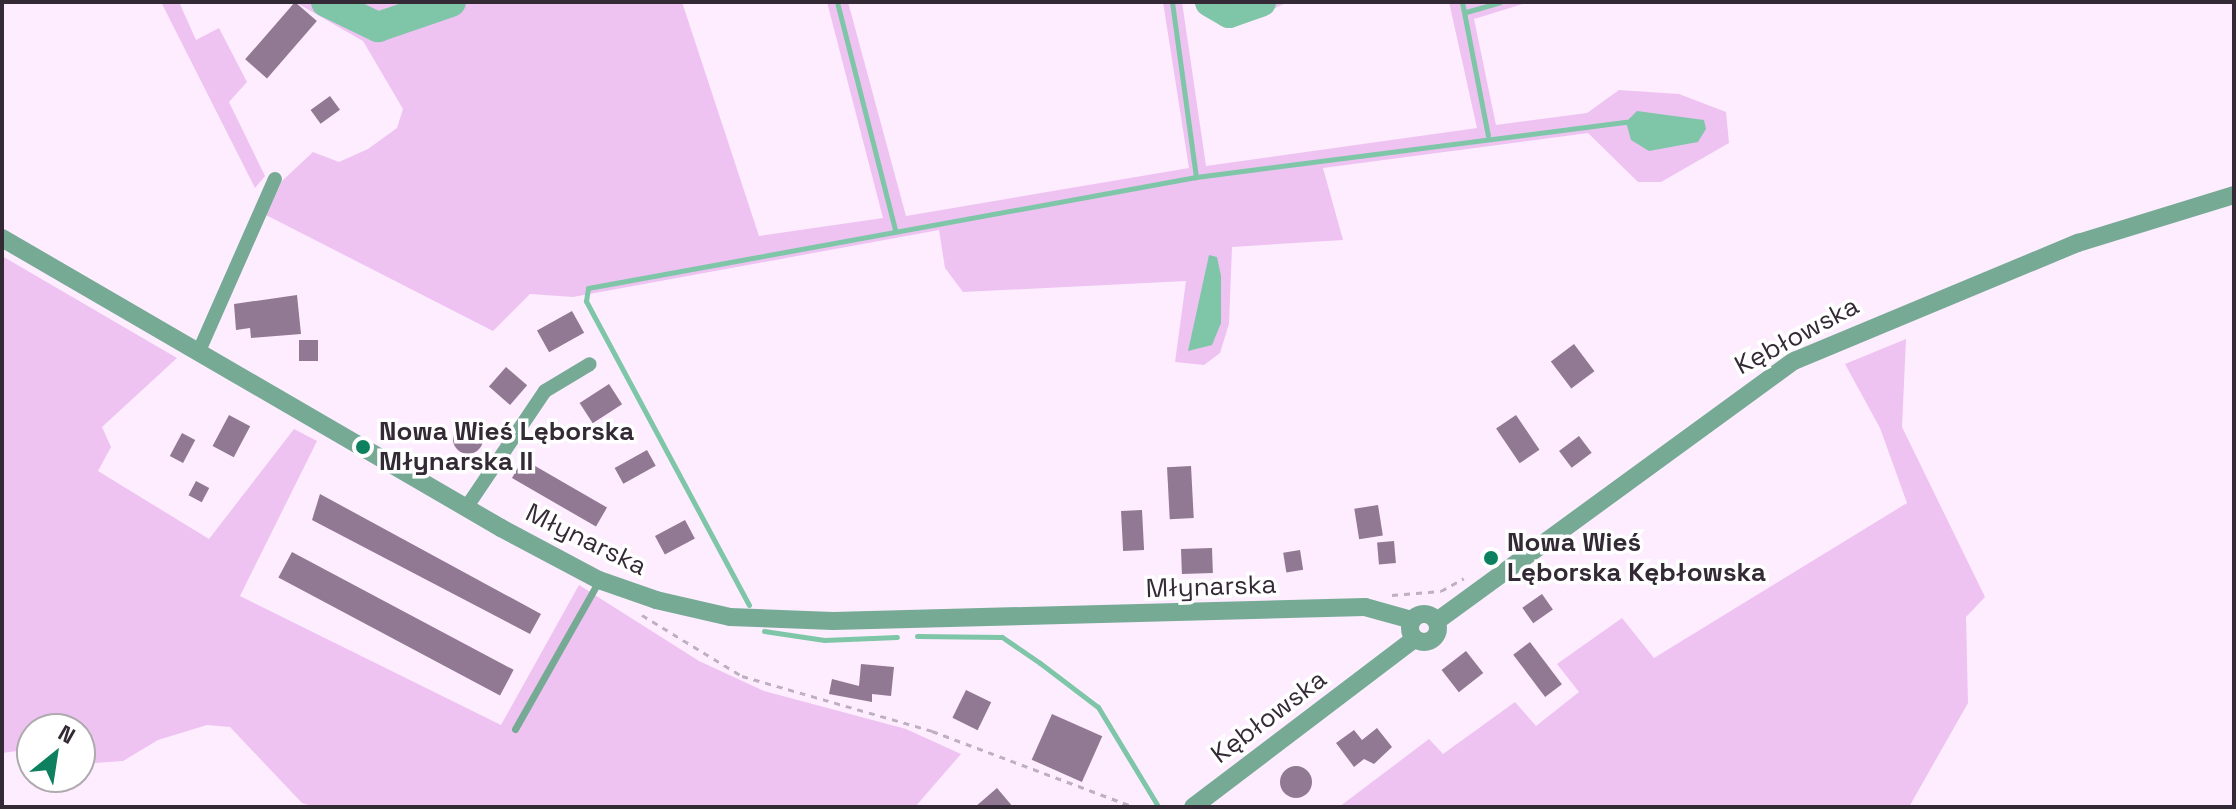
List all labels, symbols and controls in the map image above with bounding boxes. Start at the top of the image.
street label: Kębłowska [1730,290,1864,382]
place label: Nowa Wieś Lęborska Młynarska II [379,416,634,478]
marker: Nowa Wieś Lęborska Młynarska II [354,438,372,456]
street label: Młynarska [520,497,652,583]
place label: Nowa Wieś Lęborska Kębłowska [1507,527,1766,588]
marker: Nowa Wieś Lęborska Kębłowska [1482,549,1500,567]
street label: Młynarska [1145,569,1277,605]
street label: Kębłowska [1205,664,1333,770]
north arrow [16,713,96,793]
text: N [54,718,80,750]

